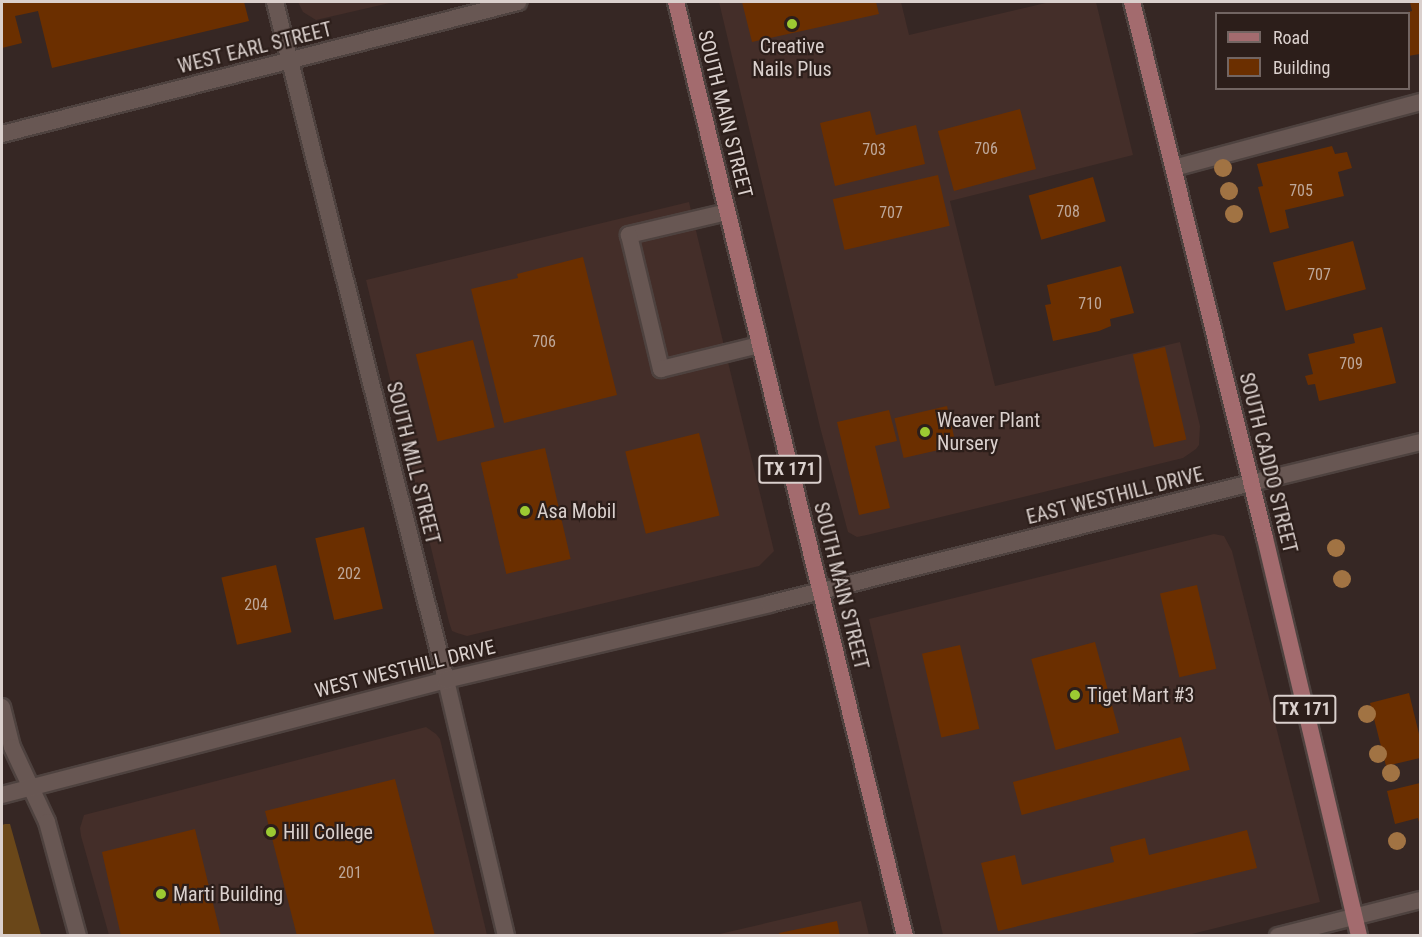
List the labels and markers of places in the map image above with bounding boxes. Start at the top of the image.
marker: Creative Nails Plus [785,17,799,31]
place label: Creative Nails Plus [752,34,832,81]
place label: Weaver Plant Nursery [937,408,1040,455]
marker: Weaver Plant Nursery [918,425,932,439]
place label: Asa Mobil [537,499,616,523]
marker: Asa Mobil [518,504,532,518]
place label: Tiget Mart #3 [1087,683,1194,707]
marker: Tiget Mart #3 [1068,688,1082,702]
place label: Hill College [283,820,373,844]
marker: Hill College [264,825,278,839]
place label: Marti Building [173,882,283,906]
marker: Marti Building [154,887,168,901]

